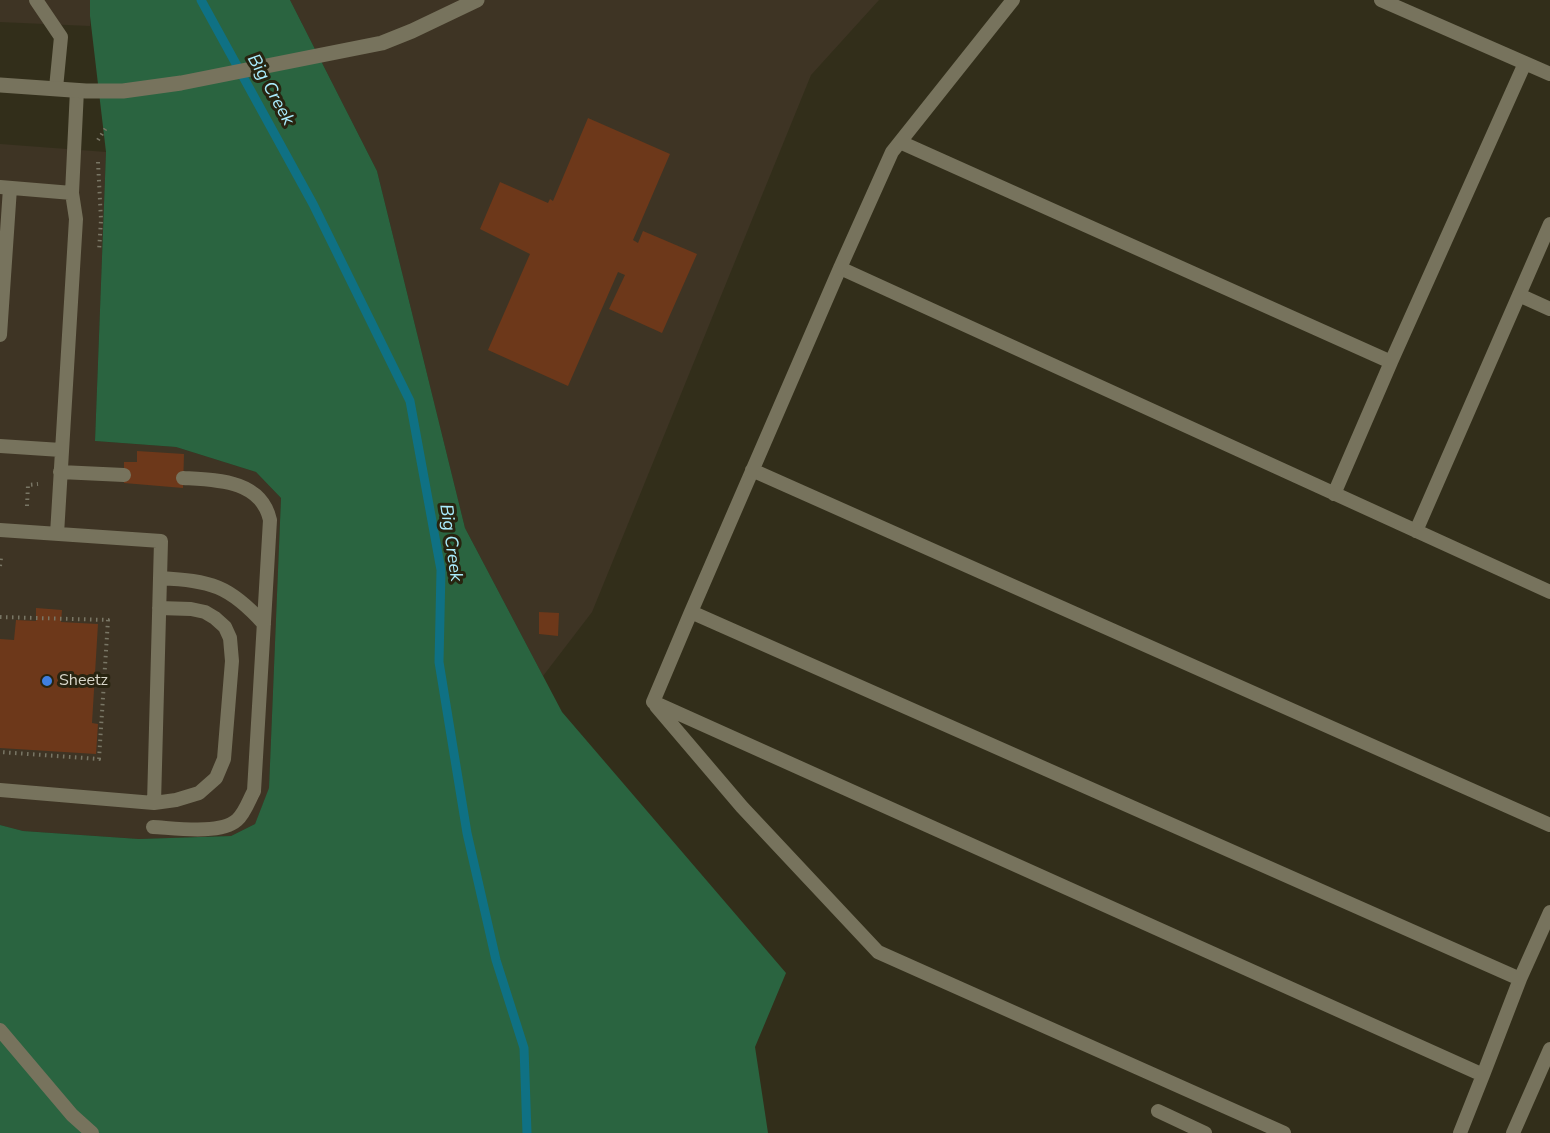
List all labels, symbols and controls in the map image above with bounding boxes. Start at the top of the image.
water label: Big Creek [242,51,298,129]
water label: Big Creek [434,503,466,583]
place label: Sheetz [59,671,108,691]
marker: Sheetz [40,674,54,688]

